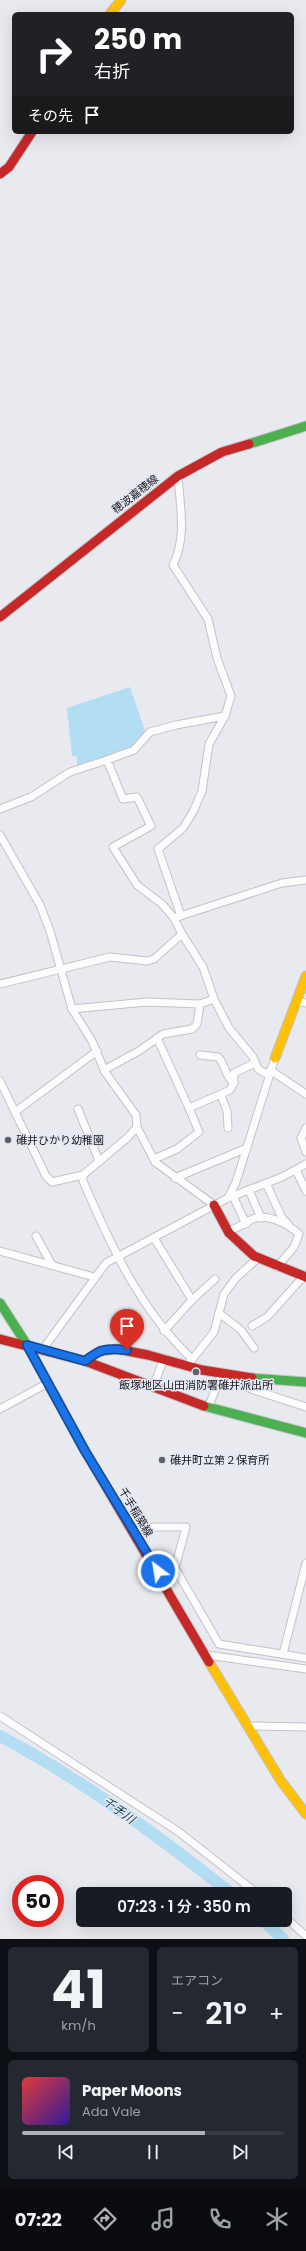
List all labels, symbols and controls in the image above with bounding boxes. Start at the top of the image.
text: 250 m [94,20,182,59]
icon: right [28,28,80,80]
text: 右折 [94,59,130,84]
icon: arrive [81,104,103,126]
text: その先 [28,105,73,126]
street label: 穂波嘉穂線 [108,471,162,517]
place label: 碓井ひかり幼稚園 [16,1132,104,1148]
marker: 碓井ひかり幼稚園 [3,1135,13,1145]
pin [110,1309,144,1350]
icon: arrive [116,1315,138,1337]
marker: 飯塚地区山田消防署碓井派出所 [191,1367,201,1377]
place label: 飯塚地区山田消防署碓井派出所 [119,1377,274,1393]
place label: 碓井町立第２保育所 [170,1452,270,1468]
marker: 碓井町立第２保育所 [157,1455,167,1465]
street label: 千手稲築線 [115,1484,157,1540]
position arrow [137,1550,179,1592]
water label: 千手川 [99,1793,140,1828]
speed limit sign: 50 [12,1875,64,1927]
text: 07:23 · 1 分 · 350 m [117,1896,251,1917]
text: 41 [51,1953,106,2026]
text: エアコン [171,1971,223,1990]
text: 21° [205,1992,247,2035]
text: − [171,1998,183,2029]
text: + [269,1998,284,2029]
text: km/h [61,2016,96,2035]
text: Paper Moons [82,2080,182,2101]
text: Ada Vale [82,2102,141,2121]
icon: previous [55,2141,77,2163]
icon: pause [142,2141,164,2163]
icon: next [229,2141,251,2163]
icon: directions [91,2205,119,2233]
icon: music [149,2205,177,2233]
icon: phone [206,2205,234,2233]
icon: climate [263,2205,291,2233]
text: 07:22 [15,2207,62,2232]

